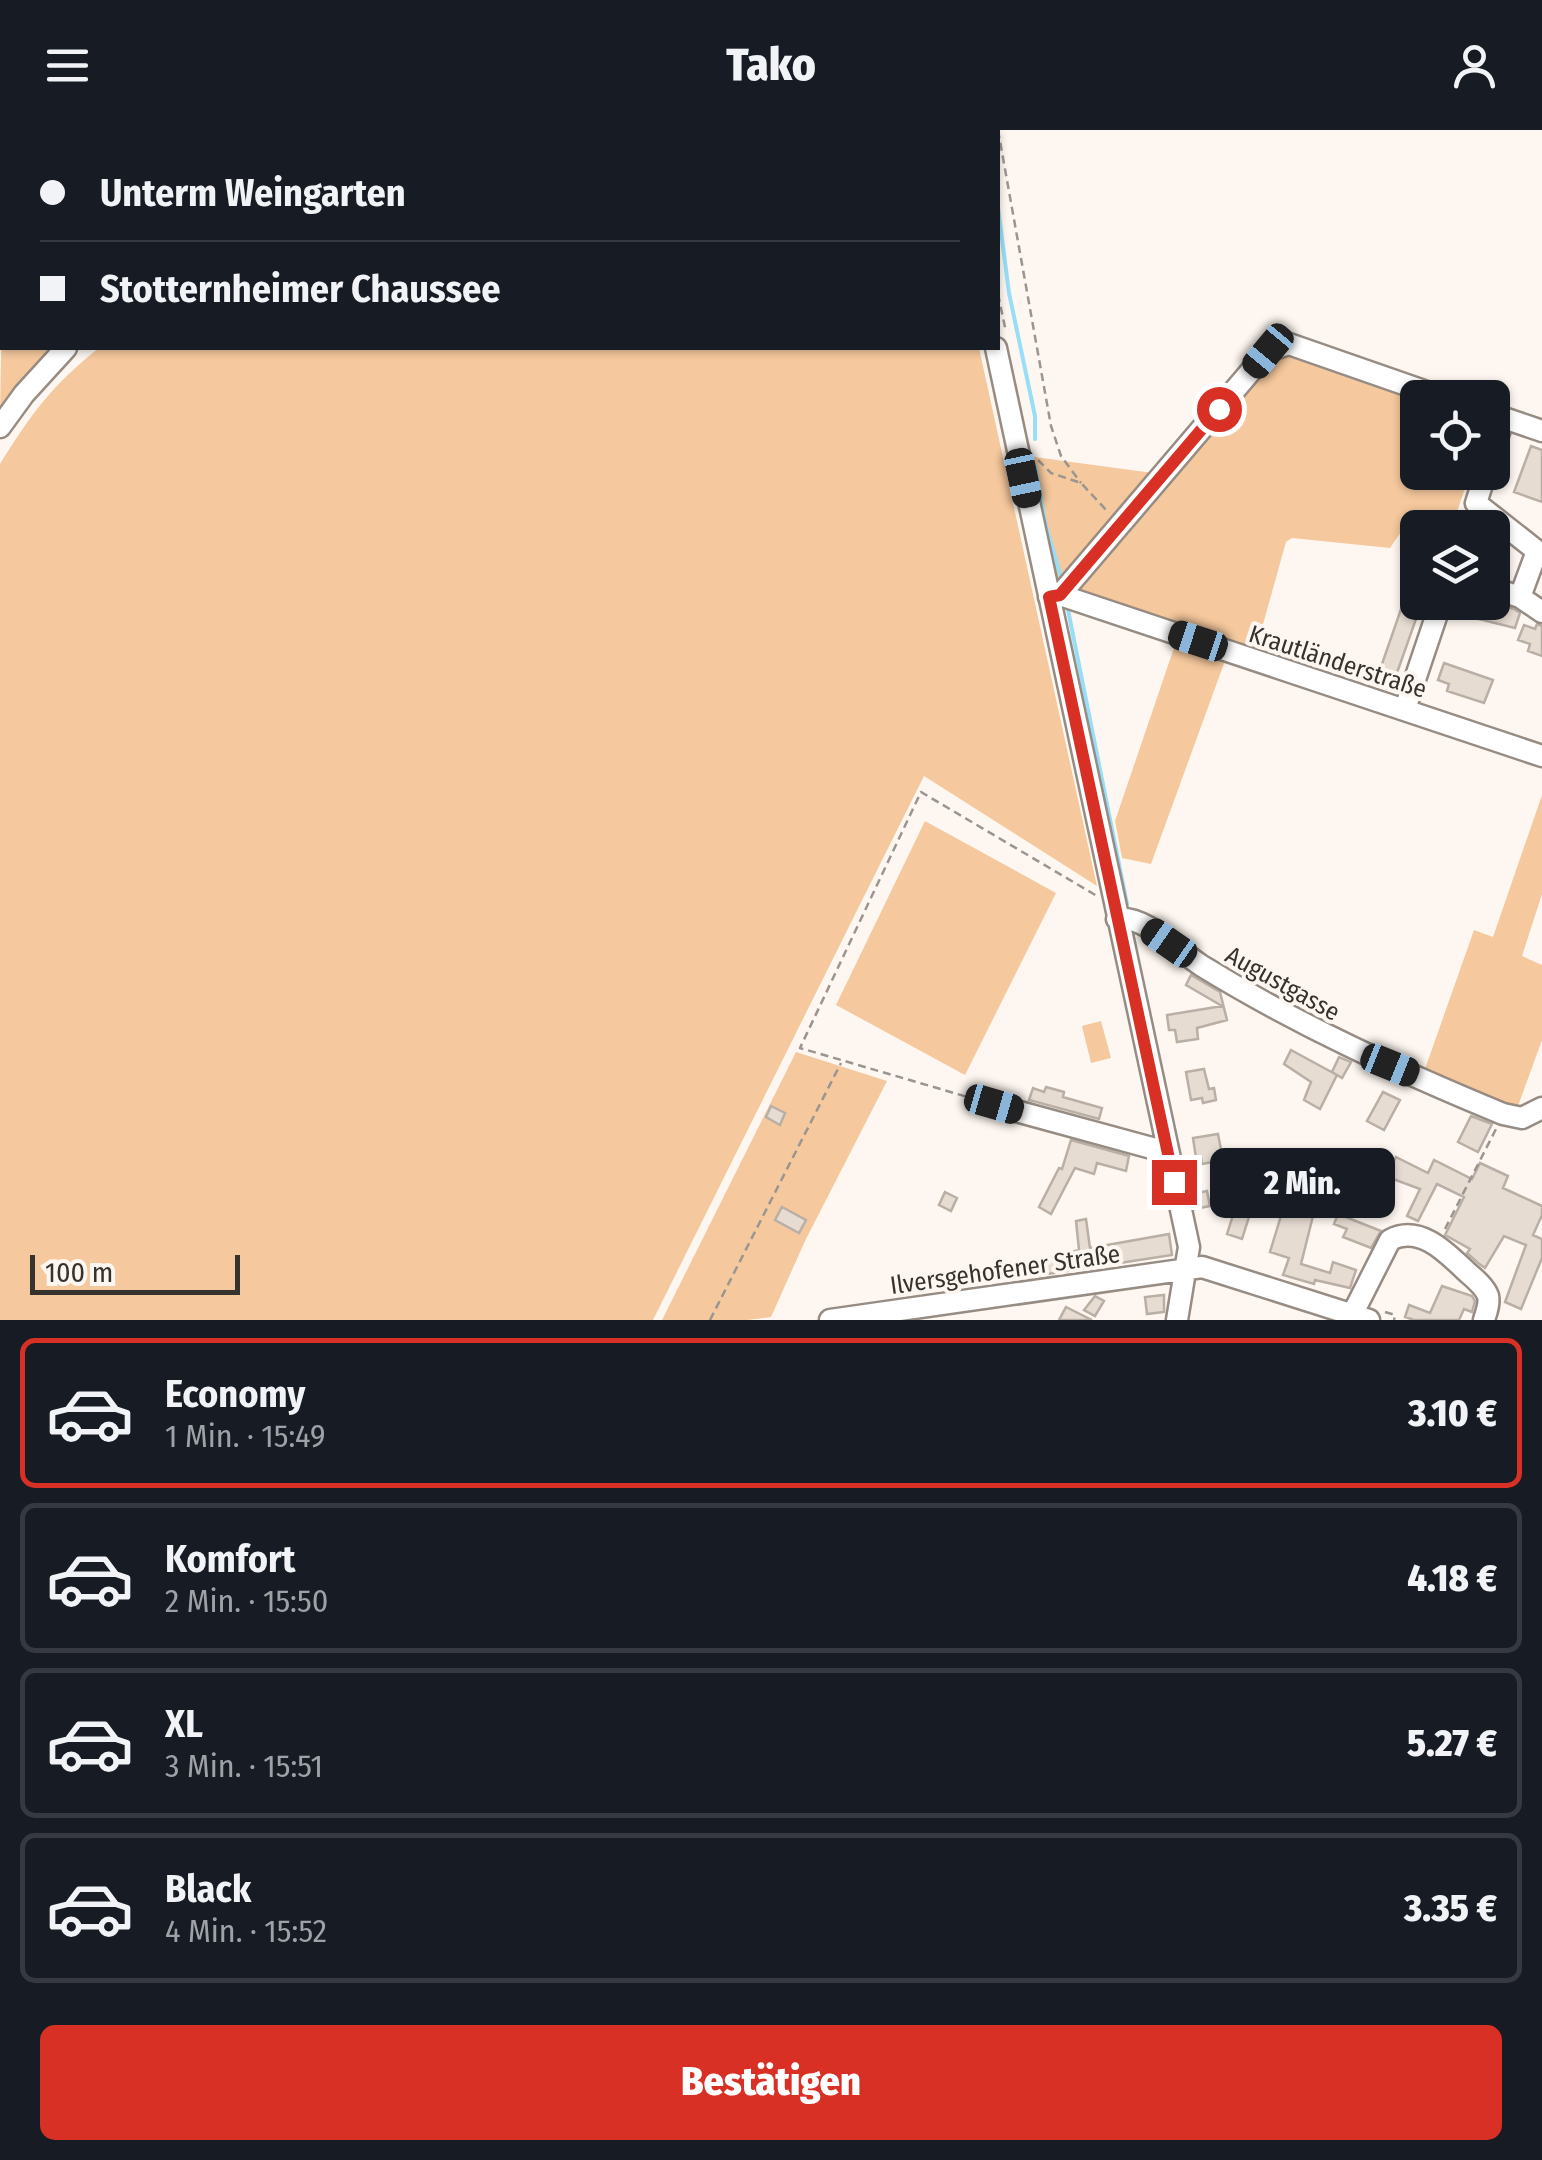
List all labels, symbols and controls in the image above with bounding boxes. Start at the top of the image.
icon: menu [40,38,95,93]
text: Tako [726,38,816,92]
icon: person [1447,38,1502,93]
text: Unterm Weingarten [100,170,406,216]
text: Stotternheimer Chaussee [100,266,501,312]
car [1237,318,1299,384]
map controls [1400,380,1510,620]
button: locate [1400,380,1510,490]
route start [1197,387,1242,432]
car [1002,446,1044,510]
button: layers [1400,510,1510,620]
car [1165,617,1231,665]
street label: Krautländerstraße [1245,619,1430,705]
car [1136,914,1202,972]
street label: Augustgasse [1220,940,1345,1028]
car [1357,1040,1423,1090]
car [961,1081,1027,1127]
callout: 2 Min. [1209,1147,1394,1217]
route end [1152,1160,1197,1205]
text: 2 Min. [1264,1164,1341,1202]
street label: Ilversgehofener Straße [888,1239,1122,1301]
scale bar [30,1250,240,1294]
text: 100 m [45,1256,113,1289]
icon: car [45,1368,135,1458]
text: Economy [165,1371,305,1417]
text: 3.10 € [1408,1390,1497,1436]
text: 1 Min. · 15:49 [165,1417,326,1455]
icon: car [45,1533,135,1623]
text: Komfort [165,1536,295,1582]
text: 4.18 € [1407,1555,1497,1601]
text: 2 Min. · 15:50 [165,1582,328,1620]
icon: car [45,1698,135,1788]
text: XL [165,1701,203,1747]
text: 5.27 € [1407,1720,1497,1766]
text: 3 Min. · 15:51 [165,1747,323,1785]
icon: car [45,1863,135,1953]
text: Black [165,1866,251,1912]
text: 3.35 € [1404,1885,1497,1931]
text: 4 Min. · 15:52 [165,1912,327,1950]
button: Bestätigen [40,2025,1502,2140]

